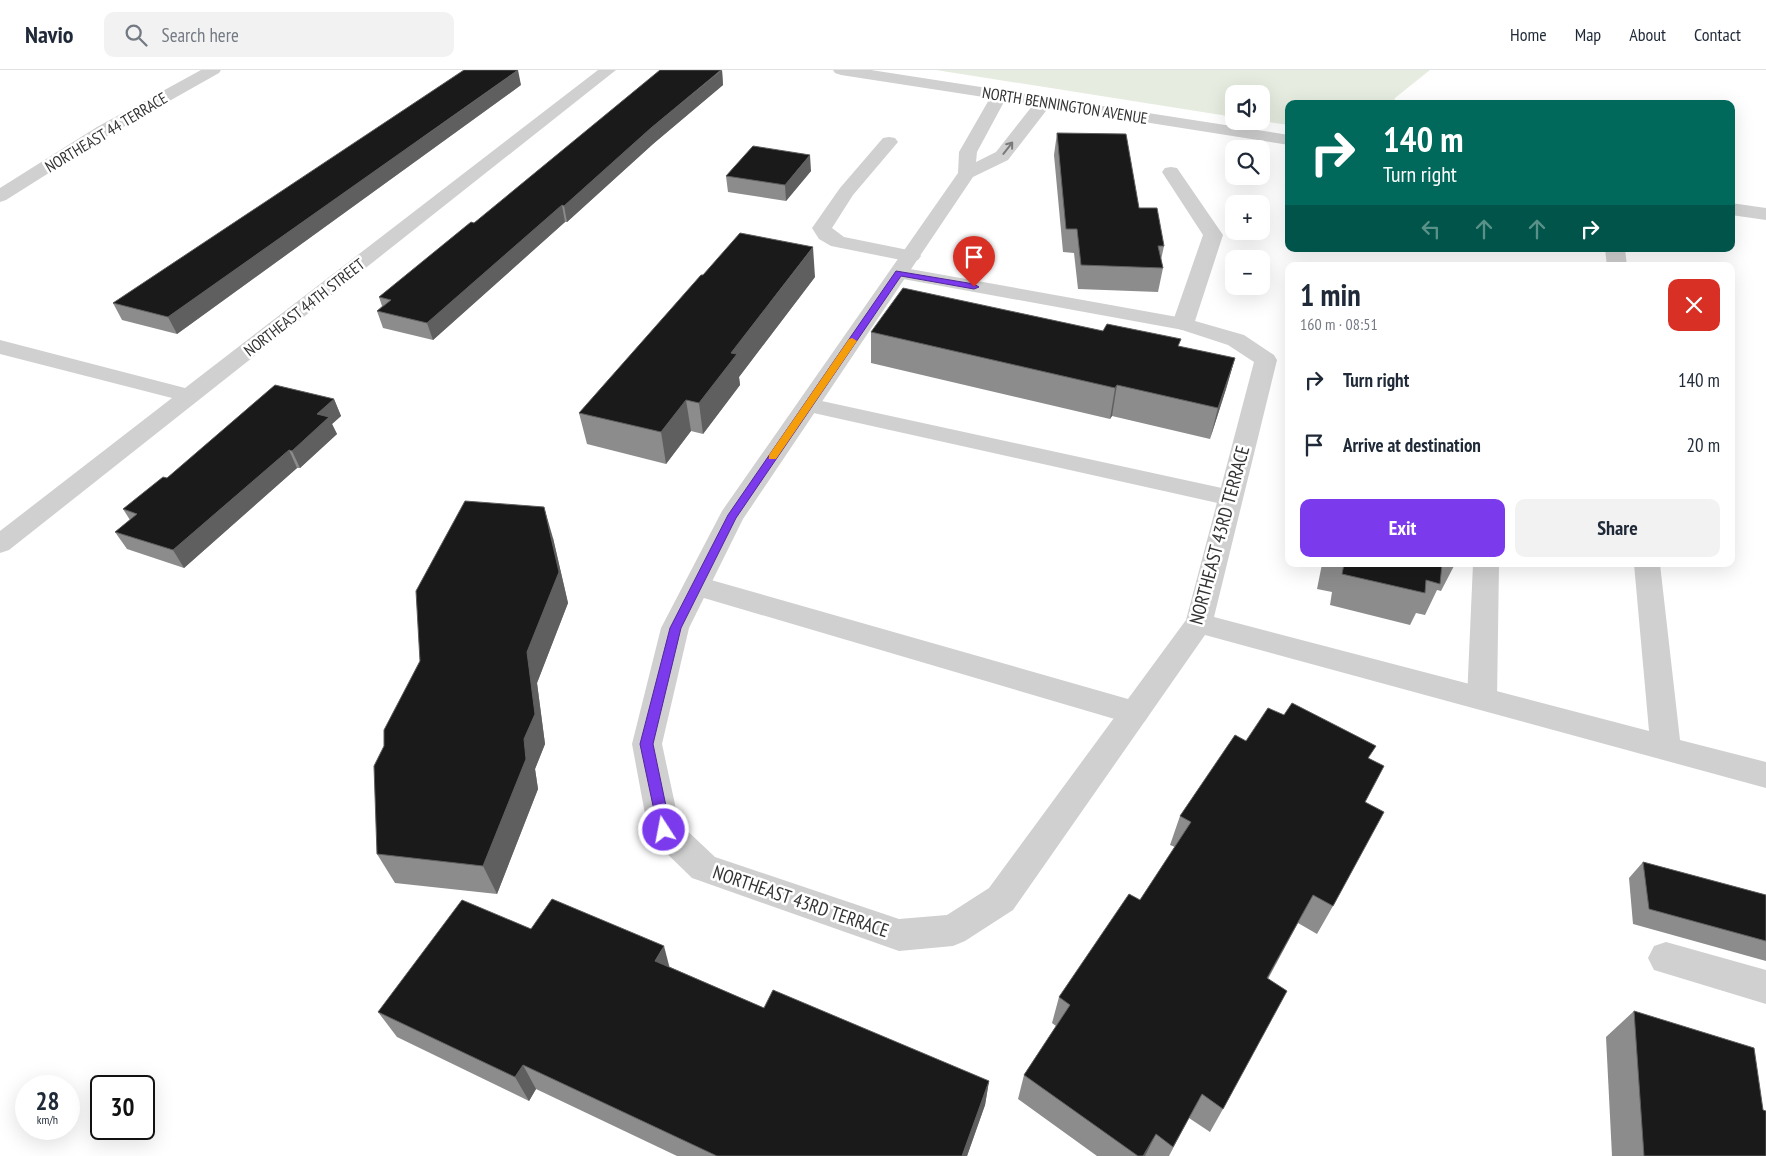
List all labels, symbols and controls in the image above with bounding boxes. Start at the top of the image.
search box [104,12,454,57]
text: Navio [25,19,74,50]
icon: search [122,21,150,49]
text: Search here [162,23,239,47]
text: Home [1510,23,1547,46]
text: Map [1575,23,1601,46]
text: About [1629,23,1666,46]
text: Contact [1694,23,1741,46]
street label: NORTH BENNINGTON AVENUE [981,82,1149,128]
map controls [1225,85,1270,295]
button: sound [1225,85,1270,130]
street label: NORTHEAST 44 TERRACE [41,88,171,176]
text: 140 m [1383,116,1464,162]
icon: right [1300,120,1365,185]
button: search [1225,140,1270,185]
one-way arrow [1003,142,1014,155]
text: Turn right [1383,160,1457,188]
button: + [1225,195,1270,240]
icon: left [1417,215,1445,243]
icon: ahead [1470,215,1498,243]
icon: ahead [1523,215,1551,243]
icon: right [1576,215,1604,243]
pin [953,236,995,287]
icon: arrive [960,243,988,271]
button: − [1225,250,1270,295]
street label: NORTHEAST 44TH STREET [240,254,368,360]
text: 1 min [1300,275,1361,314]
button: close [1668,279,1720,331]
text: 160 m · 08:51 [1300,314,1378,334]
icon: right [1300,366,1328,394]
text: Turn right [1343,368,1409,392]
text: 140 m [1678,368,1720,392]
icon: arrive [1300,431,1328,459]
text: Arrive at destination [1343,433,1481,457]
text: 20 m [1687,433,1720,457]
street label: NORTHEAST 43RD TERRACE [1184,443,1254,627]
button: Exit [1300,499,1505,557]
button: Share [1515,499,1720,557]
position arrow [637,803,689,855]
street label: NORTHEAST 43RD TERRACE [710,860,892,942]
speed limit sign: 30 [90,1075,155,1140]
text: 28 [36,1085,59,1117]
text: km/h [37,1112,58,1127]

